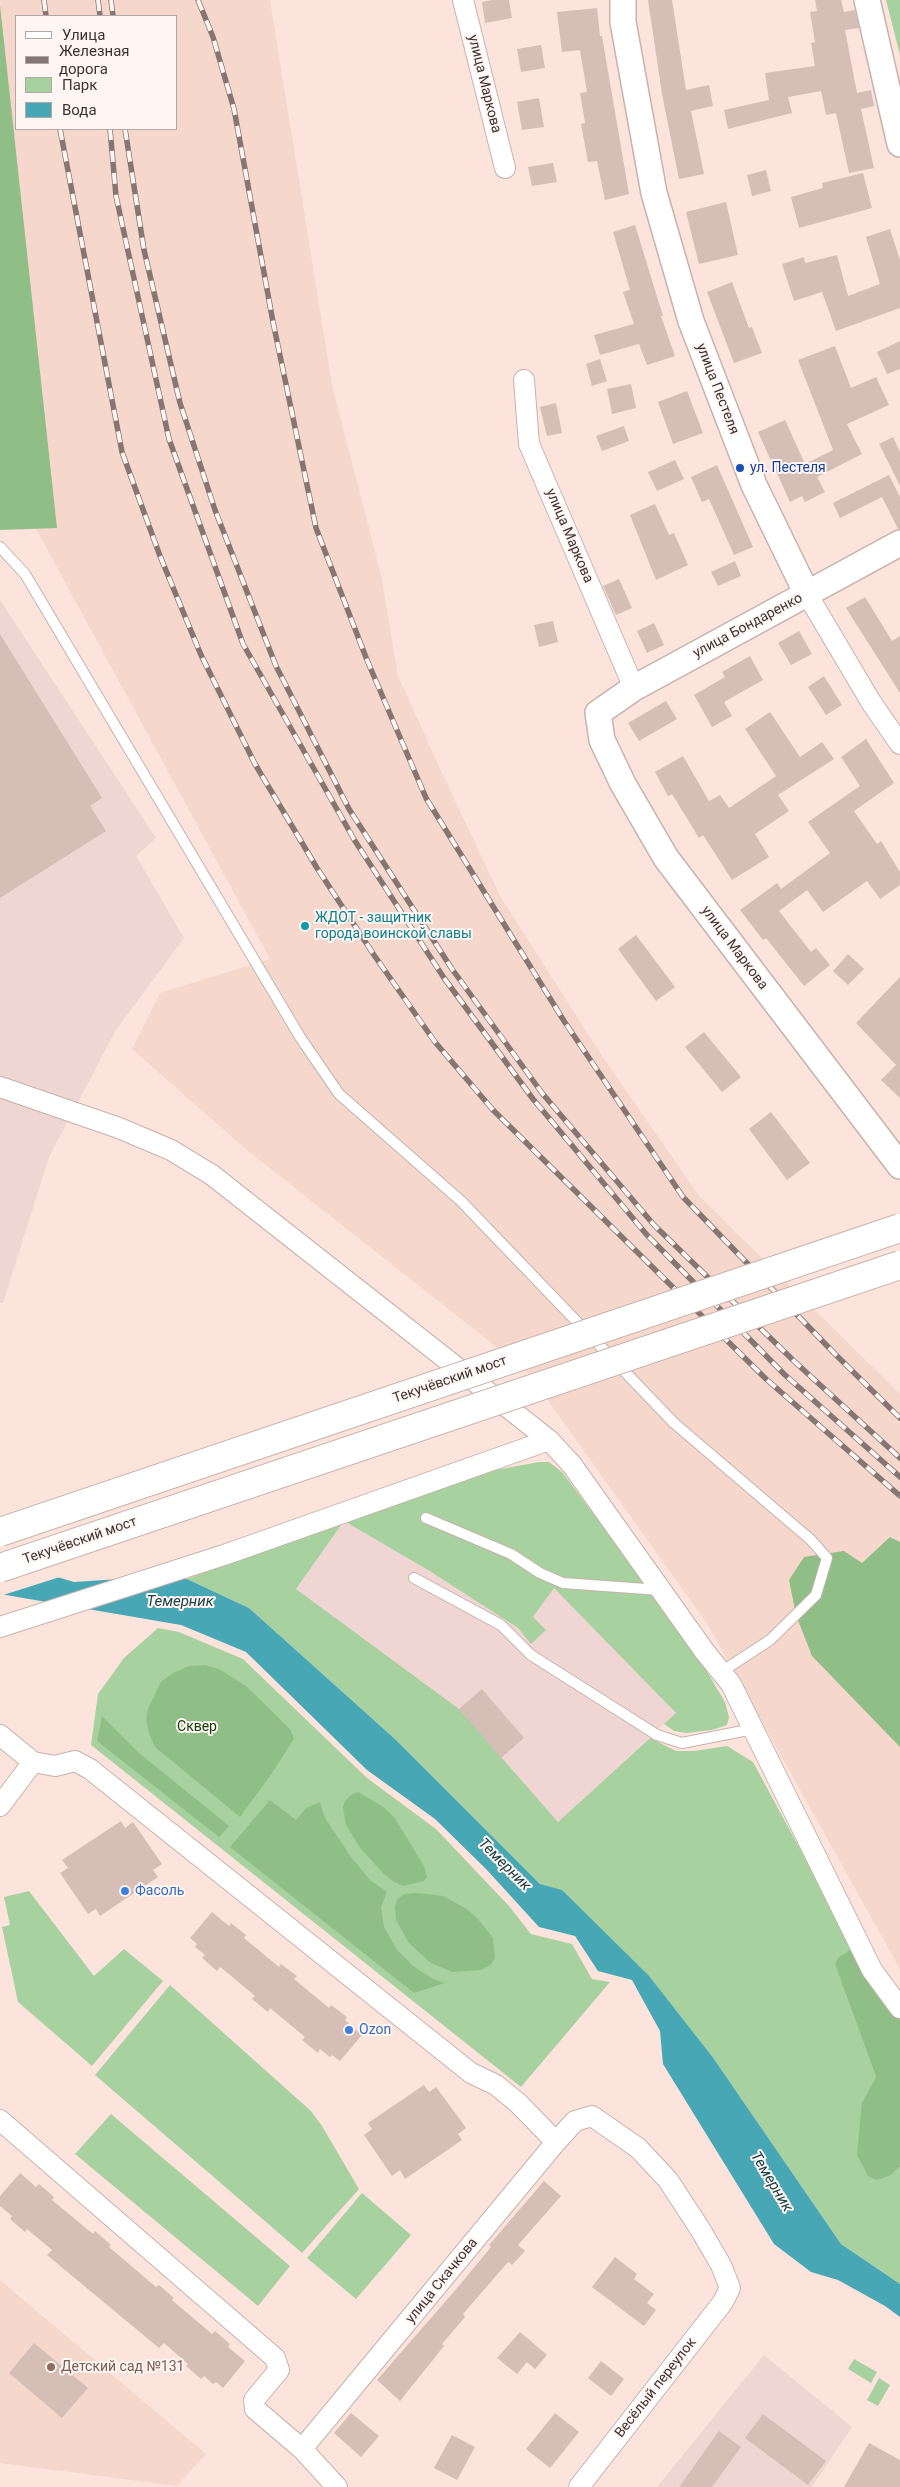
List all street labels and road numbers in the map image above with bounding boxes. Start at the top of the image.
street label: улица Маркова [464,33,504,135]
street label: улица Пестеля [692,341,742,437]
street label: улица Маркова [542,486,596,586]
street label: улица Бондаренко [690,590,806,662]
street label: улица Маркова [697,903,771,993]
street label: Текучёвский мост [391,1353,509,1407]
street label: Текучёвский мост [21,1514,139,1568]
street label: улица Скачкова [402,2235,482,2327]
street label: Весёлый переулок [612,2335,700,2441]

